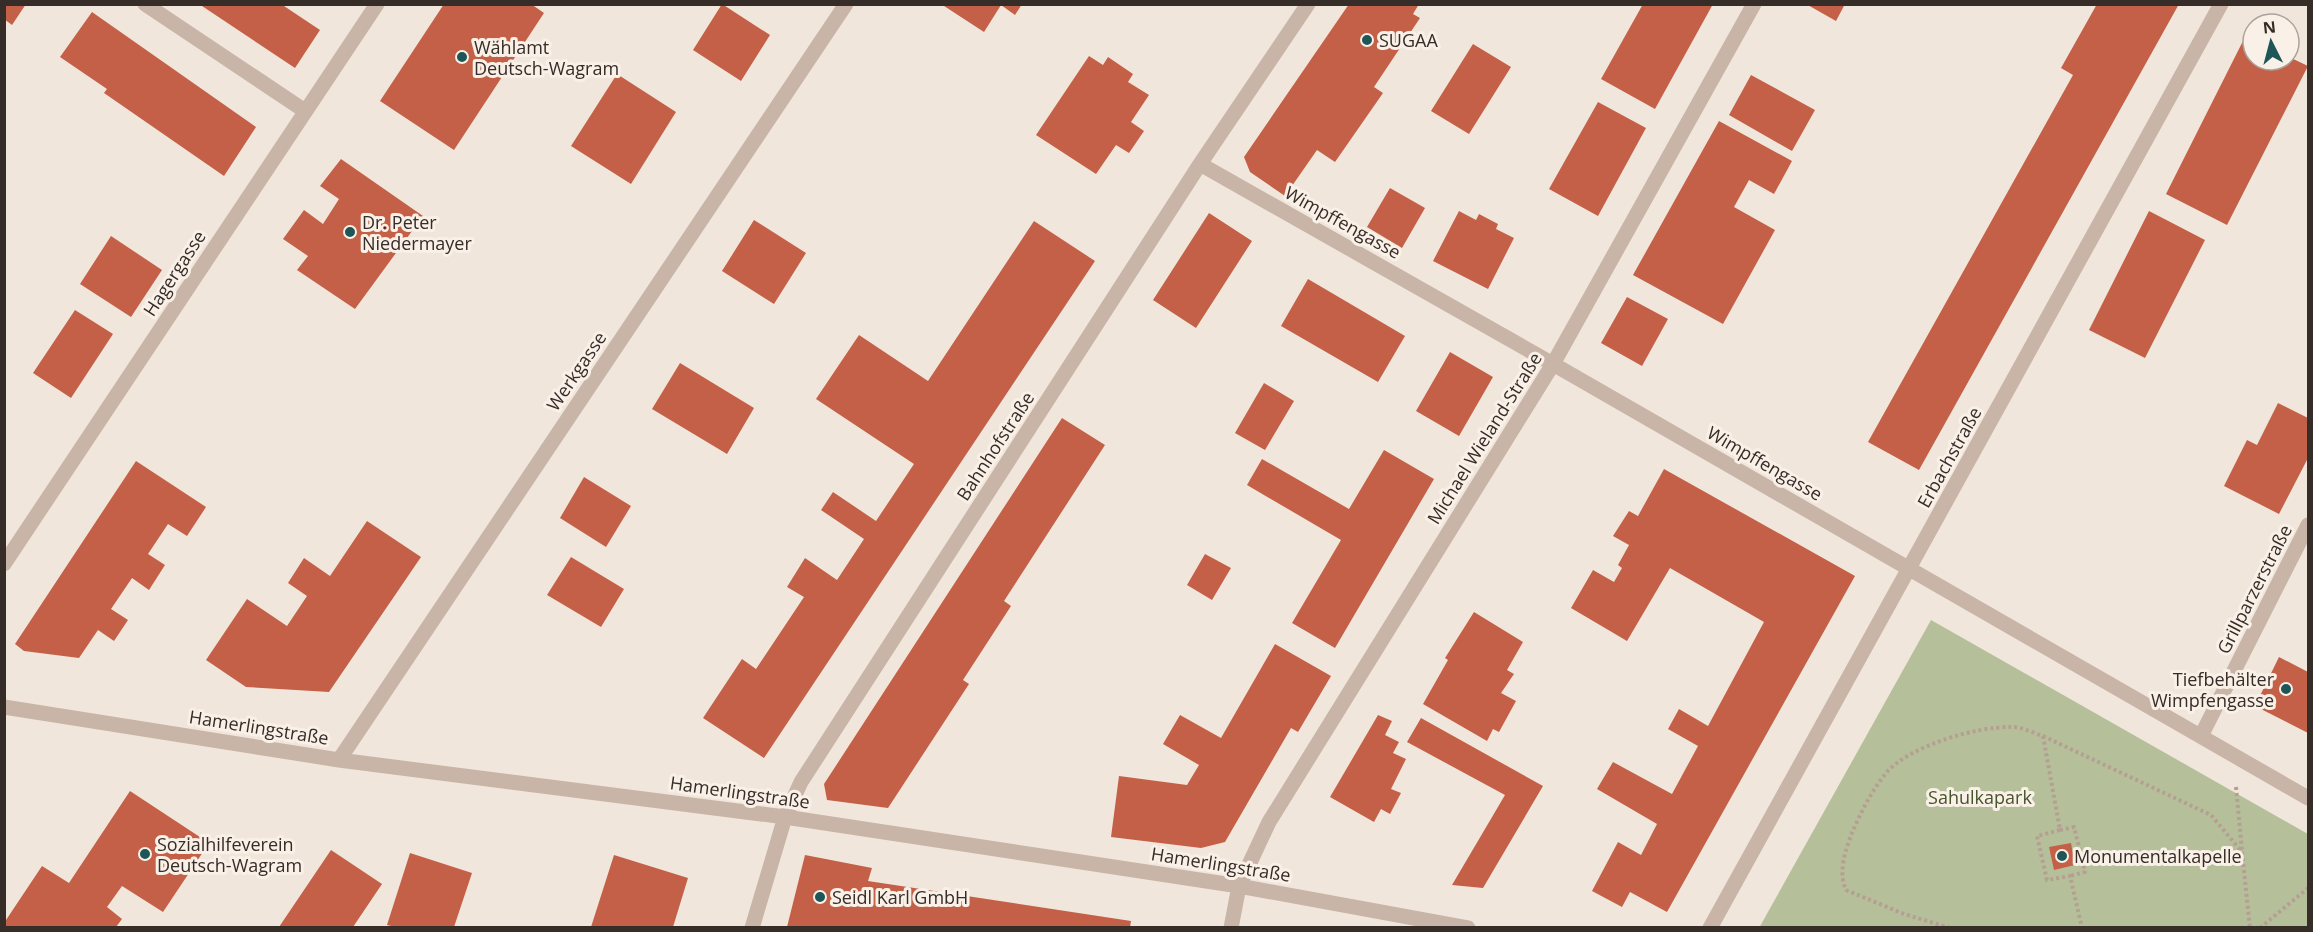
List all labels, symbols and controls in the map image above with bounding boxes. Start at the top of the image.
north arrow [2241,12,2301,72]
text: N [2262,15,2277,39]
place label: SUGAA [1379,28,1438,52]
marker: SUGAA [1360,33,1374,47]
place label: Wählamt Deutsch-Wagram [474,35,619,80]
marker: Wählamt Deutsch-Wagram [455,50,469,64]
street label: Wimpffengasse [1281,180,1405,264]
place label: Dr. Peter Niedermayer [362,210,472,255]
marker: Dr. Peter Niedermayer [343,225,357,239]
street label: Hagergasse [137,226,211,320]
street label: Werkgasse [541,327,611,415]
street label: Michael Wieland-Straße [1421,348,1547,528]
street label: Bahnhofstraße [951,387,1039,505]
street label: Erbachstraße [1911,402,1987,512]
street label: Wimpffengasse [1703,420,1827,506]
street label: Grillparzerstraße [2211,520,2297,658]
place label: Tiefbehälter Wimpfengasse [2151,667,2275,712]
marker: Tiefbehälter Wimpfengasse [2279,682,2293,696]
street label: Hamerlingstraße [188,704,330,750]
street label: Hamerlingstraße [669,770,811,814]
park label: Sahulkapark [1928,785,2032,809]
place label: Sozialhilfeverein Deutsch-Wagram [157,832,302,877]
street label: Hamerlingstraße [1150,841,1292,887]
place label: Monumentalkapelle [2074,844,2242,868]
marker: Sozialhilfeverein Deutsch-Wagram [138,847,152,861]
marker: Monumentalkapelle [2055,849,2069,863]
place label: Seidl Karl GmbH [832,885,968,909]
marker: Seidl Karl GmbH [813,890,827,904]

